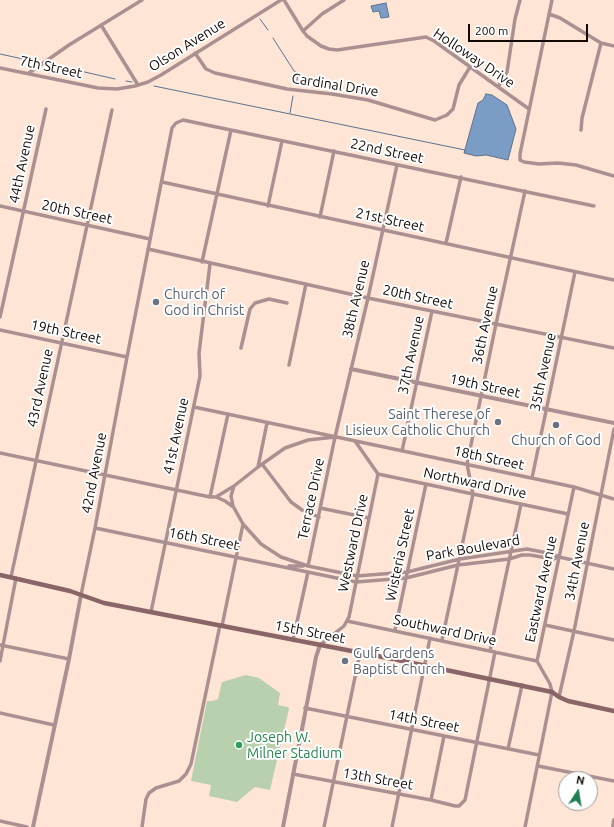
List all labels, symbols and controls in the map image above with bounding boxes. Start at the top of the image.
street label: Olson Avenue [146,15,228,75]
scale bar [470,16,590,42]
text: 200 m [475,24,508,37]
street label: Holloway Drive [430,25,518,91]
street label: 7th Street [18,52,84,82]
street label: Cardinal Drive [290,70,380,100]
street label: 44th Avenue [6,123,38,205]
street label: 22nd Street [349,135,425,167]
street label: 20th Street [40,196,114,228]
street label: 21st Street [354,205,426,235]
street label: 38th Avenue [339,258,373,340]
street label: 20th Street [381,281,455,313]
street label: 36th Avenue [469,284,501,366]
place label: Church of God in Christ [164,286,244,318]
marker: Church of God in Christ [151,297,161,307]
street label: 37th Avenue [395,314,427,396]
street label: 19th Street [29,316,103,348]
street label: 35th Avenue [527,331,559,413]
street label: 43rd Avenue [24,347,56,429]
street label: 19th Street [448,370,522,402]
street label: 41st Avenue [160,396,192,476]
place label: Saint Therese of Lisieux Catholic Church [345,406,490,438]
marker: Saint Therese of Lisieux Catholic Church [493,417,503,427]
marker: Church of God [551,420,561,430]
street label: 42nd Avenue [78,431,110,515]
place label: Church of God [511,432,601,448]
street label: 18th Street [452,442,526,474]
street label: Terrace Drive [294,457,328,541]
street label: Northward Drive [422,464,528,502]
street label: Westward Drive [334,492,372,594]
street label: Wisteria Street [382,507,418,603]
street label: 34th Avenue [561,520,593,602]
street label: 16th Street [167,524,241,554]
street label: Park Boulevard [425,531,521,565]
street label: Eastward Avenue [522,534,560,644]
street label: Southward Drive [392,611,498,649]
street label: 15th Street [273,617,347,647]
place label: Gulf Gardens Baptist Church [353,645,445,678]
marker: Gulf Gardens Baptist Church [340,656,350,666]
street label: 14th Street [387,706,461,736]
place label: Joseph W. Milner Stadium [247,729,342,762]
marker: Joseph W. Milner Stadium [234,740,244,750]
street label: 13th Street [341,765,415,793]
north arrow [558,771,598,811]
text: N [575,774,586,787]

